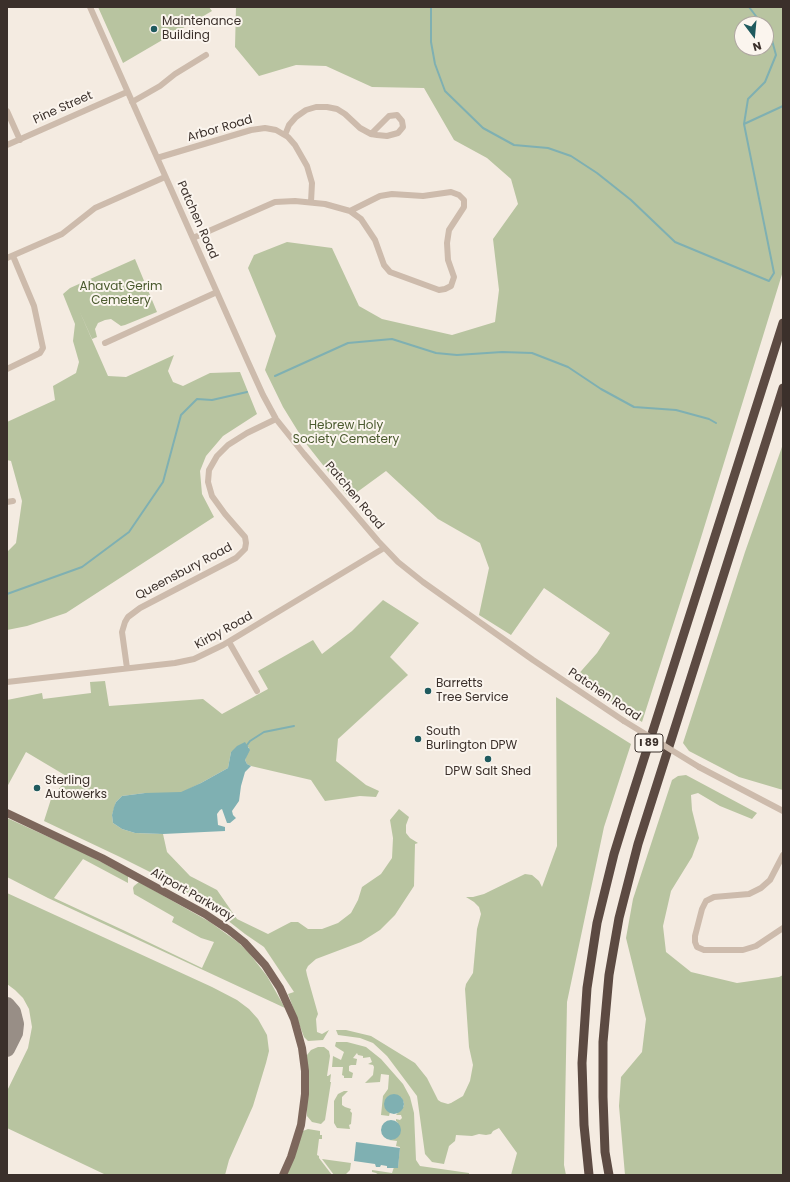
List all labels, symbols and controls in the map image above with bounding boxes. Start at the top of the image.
place label: Maintenance Building [162,15,241,43]
north arrow [734,16,774,56]
marker: Maintenance Building [149,24,159,34]
text: N [751,38,763,55]
street label: Pine Street [31,89,95,127]
street label: Arbor Road [186,113,254,145]
street label: Patchen Road [173,179,221,261]
park label: Ahavat Gerim Cemetery [80,280,162,308]
park label: Hebrew Holy Society Cemetery [293,419,399,447]
street label: Patchen Road [322,459,386,533]
street label: Queensbury Road [133,540,235,604]
street label: Kirby Road [193,609,255,653]
street label: Patchen Road [565,666,643,724]
place label: Barretts Tree Service [436,677,508,705]
marker: Barretts Tree Service [423,686,433,696]
place label: South Burlington DPW [426,725,517,753]
marker: South Burlington DPW [413,734,423,744]
road number: I 89 [635,734,663,752]
marker: DPW Salt Shed [483,754,493,764]
place label: DPW Salt Shed [445,765,531,779]
place label: Sterling Autowerks [45,774,107,802]
marker: Sterling Autowerks [32,783,42,793]
street label: Airport Parkway [148,865,236,925]

